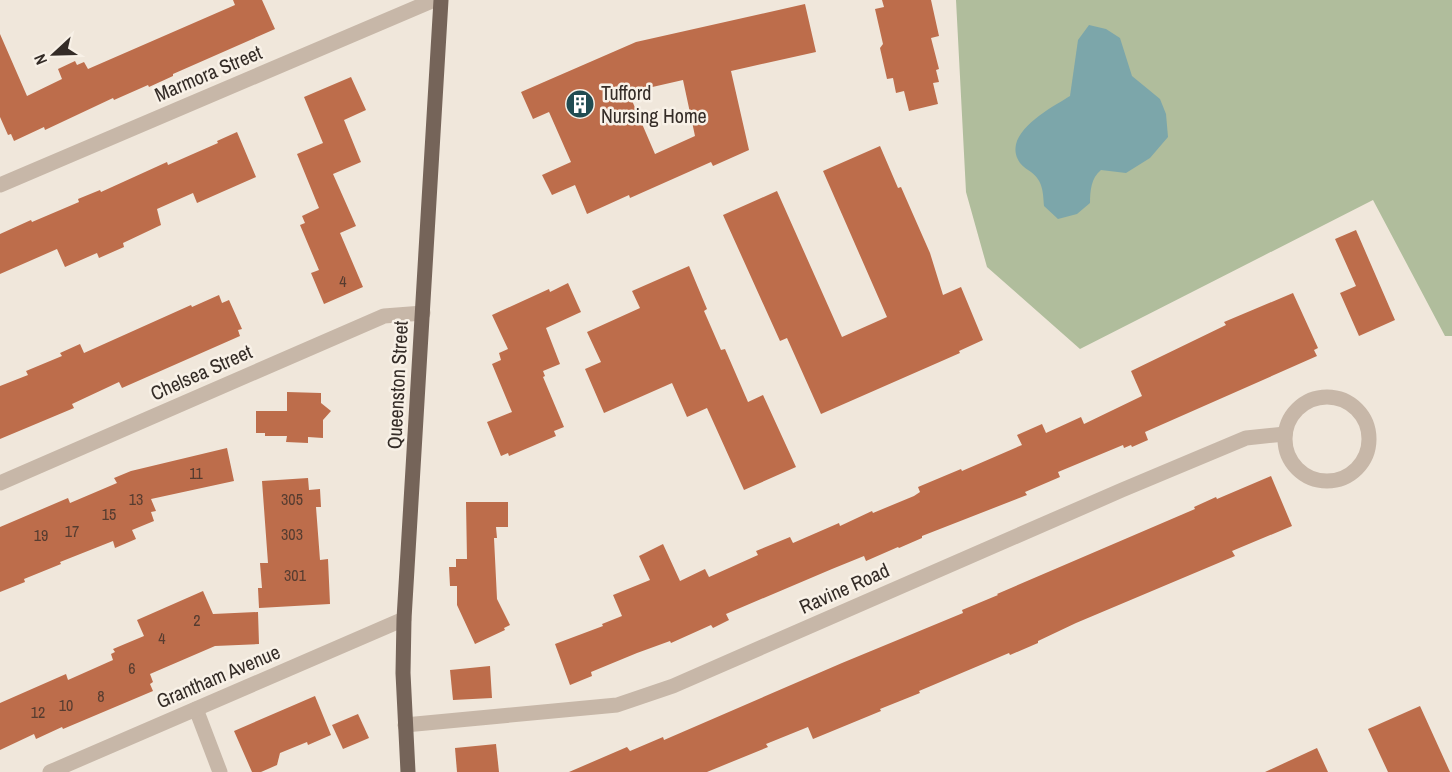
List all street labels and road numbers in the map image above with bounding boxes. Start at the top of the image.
street label: Marmora Street [150,38,266,108]
street label: Queenston Street [380,320,414,450]
street label: Chelsea Street [146,337,256,406]
street label: Ravine Road [795,556,893,620]
street label: Grantham Avenue [152,638,284,714]

